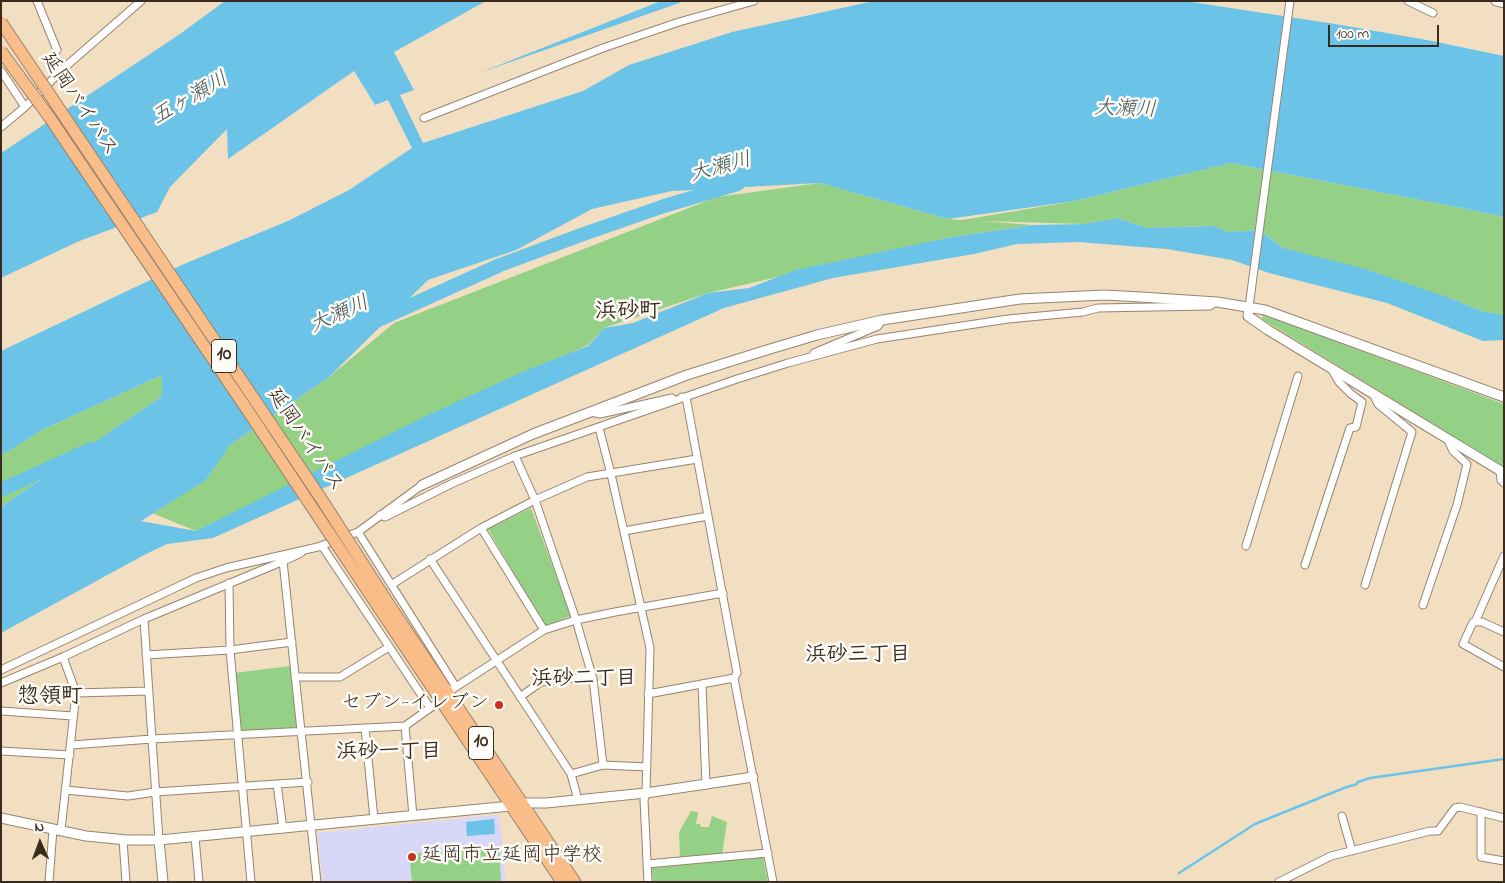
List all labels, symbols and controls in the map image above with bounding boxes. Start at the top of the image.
scale bar [1330,15,1441,47]
text: 100 m [1336,23,1369,45]
street label: 延岡バイパス [35,49,121,161]
water label: 五ヶ瀬川 [148,68,234,132]
water label: 大瀬川 [1093,97,1157,125]
water label: 大瀬川 [687,149,755,189]
water label: 大瀬川 [306,292,374,340]
district label: 浜砂町 [595,300,661,326]
road number: 10 [212,340,236,372]
street label: 延岡バイパス [261,385,347,497]
district label: 浜砂三丁目 [806,644,910,670]
district label: 浜砂二丁目 [532,668,636,694]
district label: 惣領町 [17,685,83,711]
place label: セブン-イレブン [342,693,489,717]
marker: セブン-イレブン [493,699,505,711]
road number: 10 [468,726,494,760]
district label: 浜砂一丁目 [337,741,441,767]
text: N [34,817,45,838]
north arrow [15,818,65,868]
place label: 延岡市立延岡中学校 [422,845,602,869]
marker: 延岡市立延岡中学校 [406,851,418,863]

